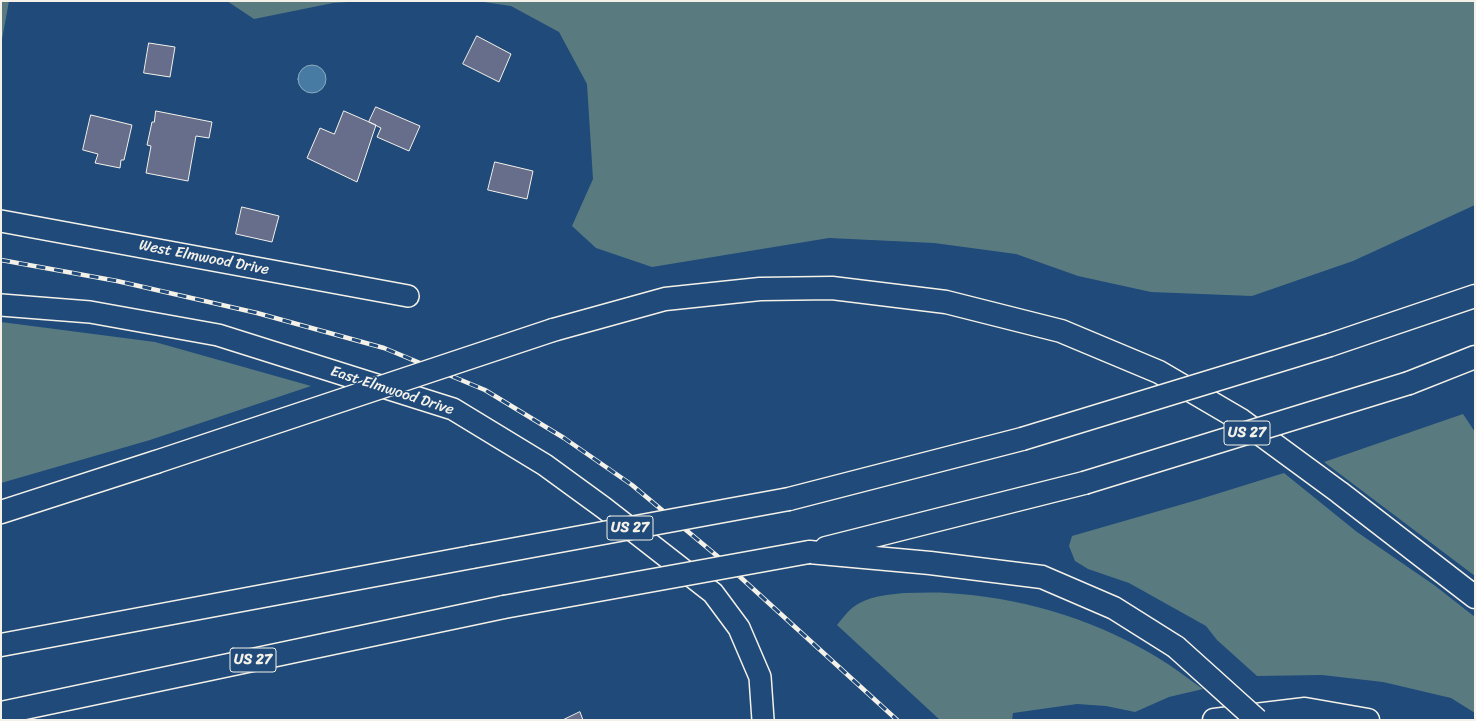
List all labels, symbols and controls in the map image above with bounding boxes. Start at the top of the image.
street label: West Elmwood Drive [137,237,271,279]
street label: East Elmwood Drive [328,363,456,419]
road number: US 27 [1224,421,1270,445]
road number: US 27 [607,516,653,540]
road number: US 27 [230,648,276,672]

